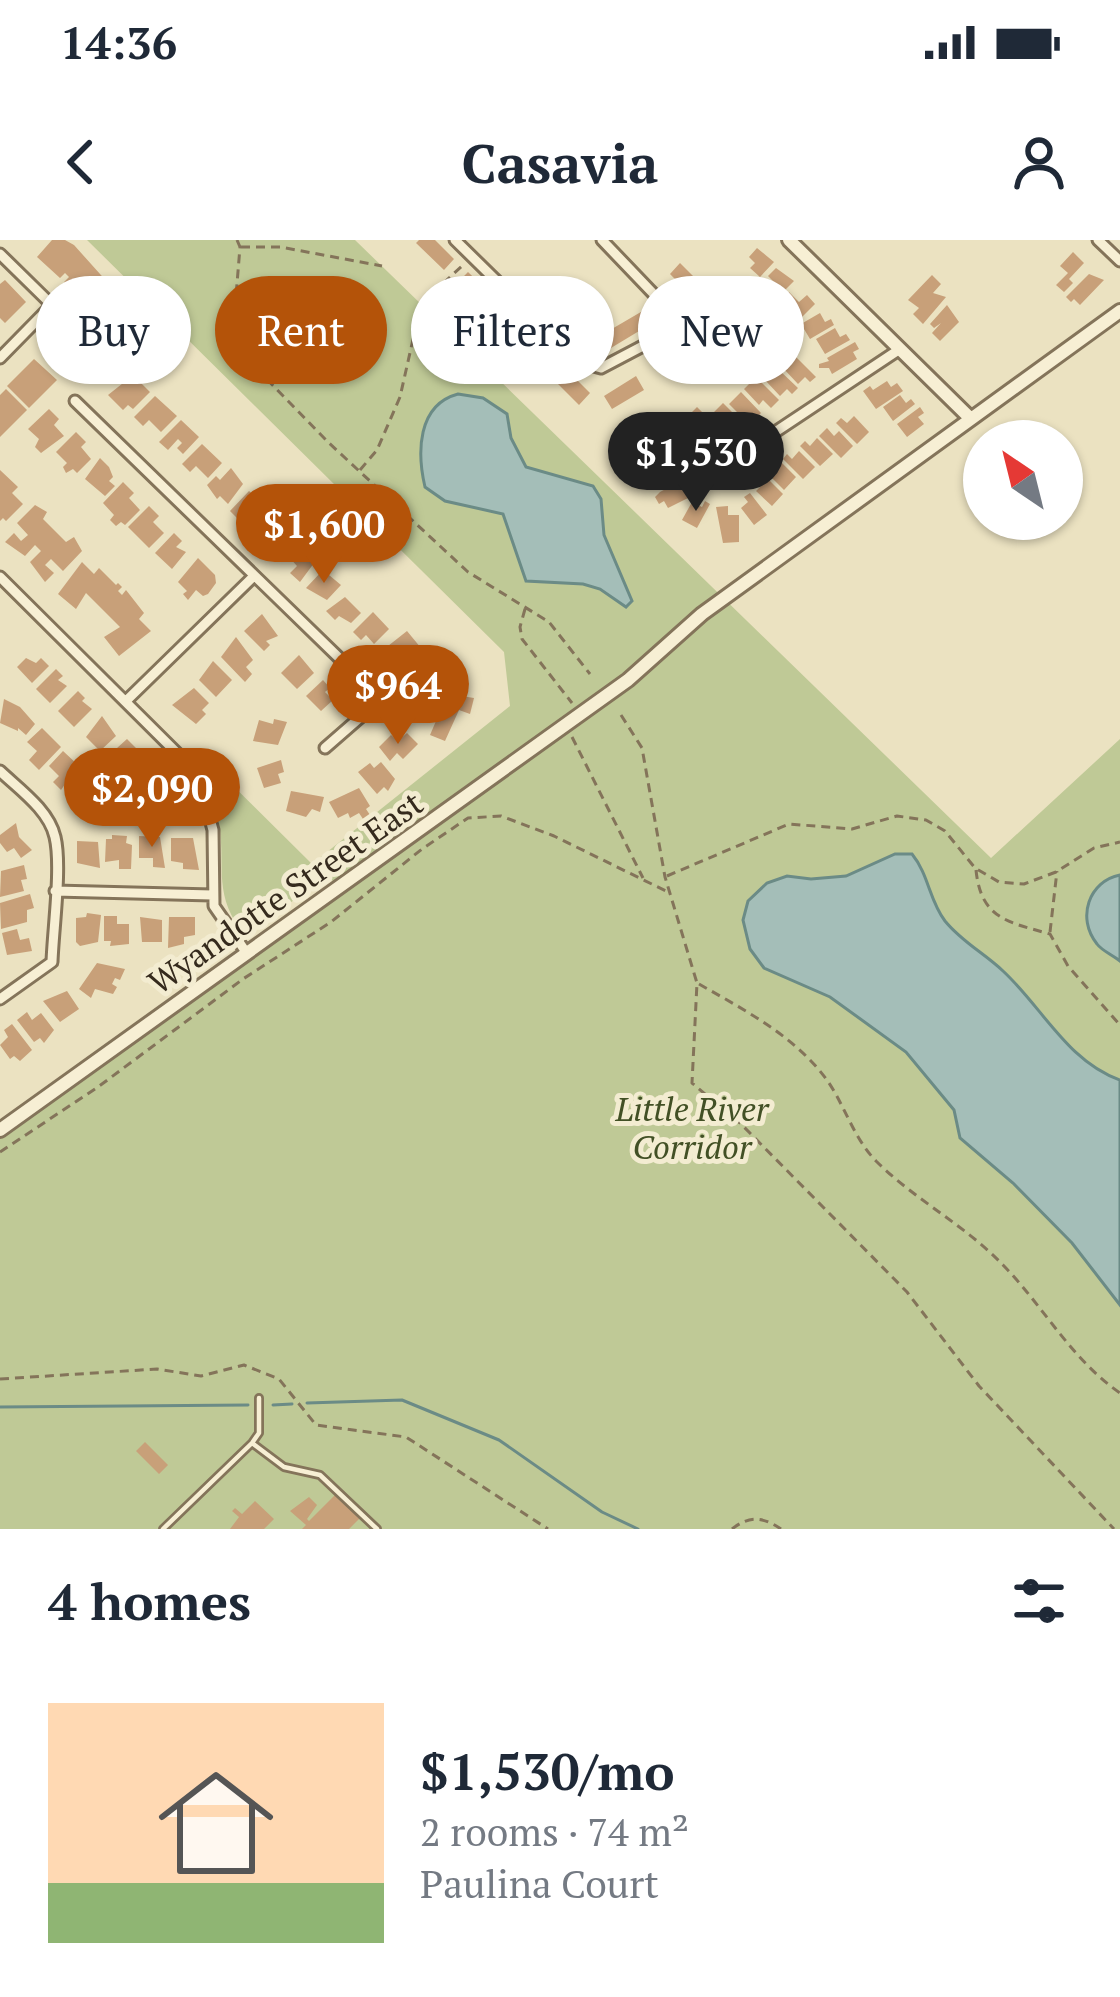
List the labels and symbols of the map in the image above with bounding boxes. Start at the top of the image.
pin: $1,530 [598,412,794,514]
north arrow [963,420,1083,540]
pin: $1,600 [226,484,422,586]
pin: $964 [327,645,469,747]
pin: $2,090 [54,748,250,850]
street label: Wyandotte Street East [139,781,431,1003]
park label: Little River Corridor [614,1087,770,1168]

